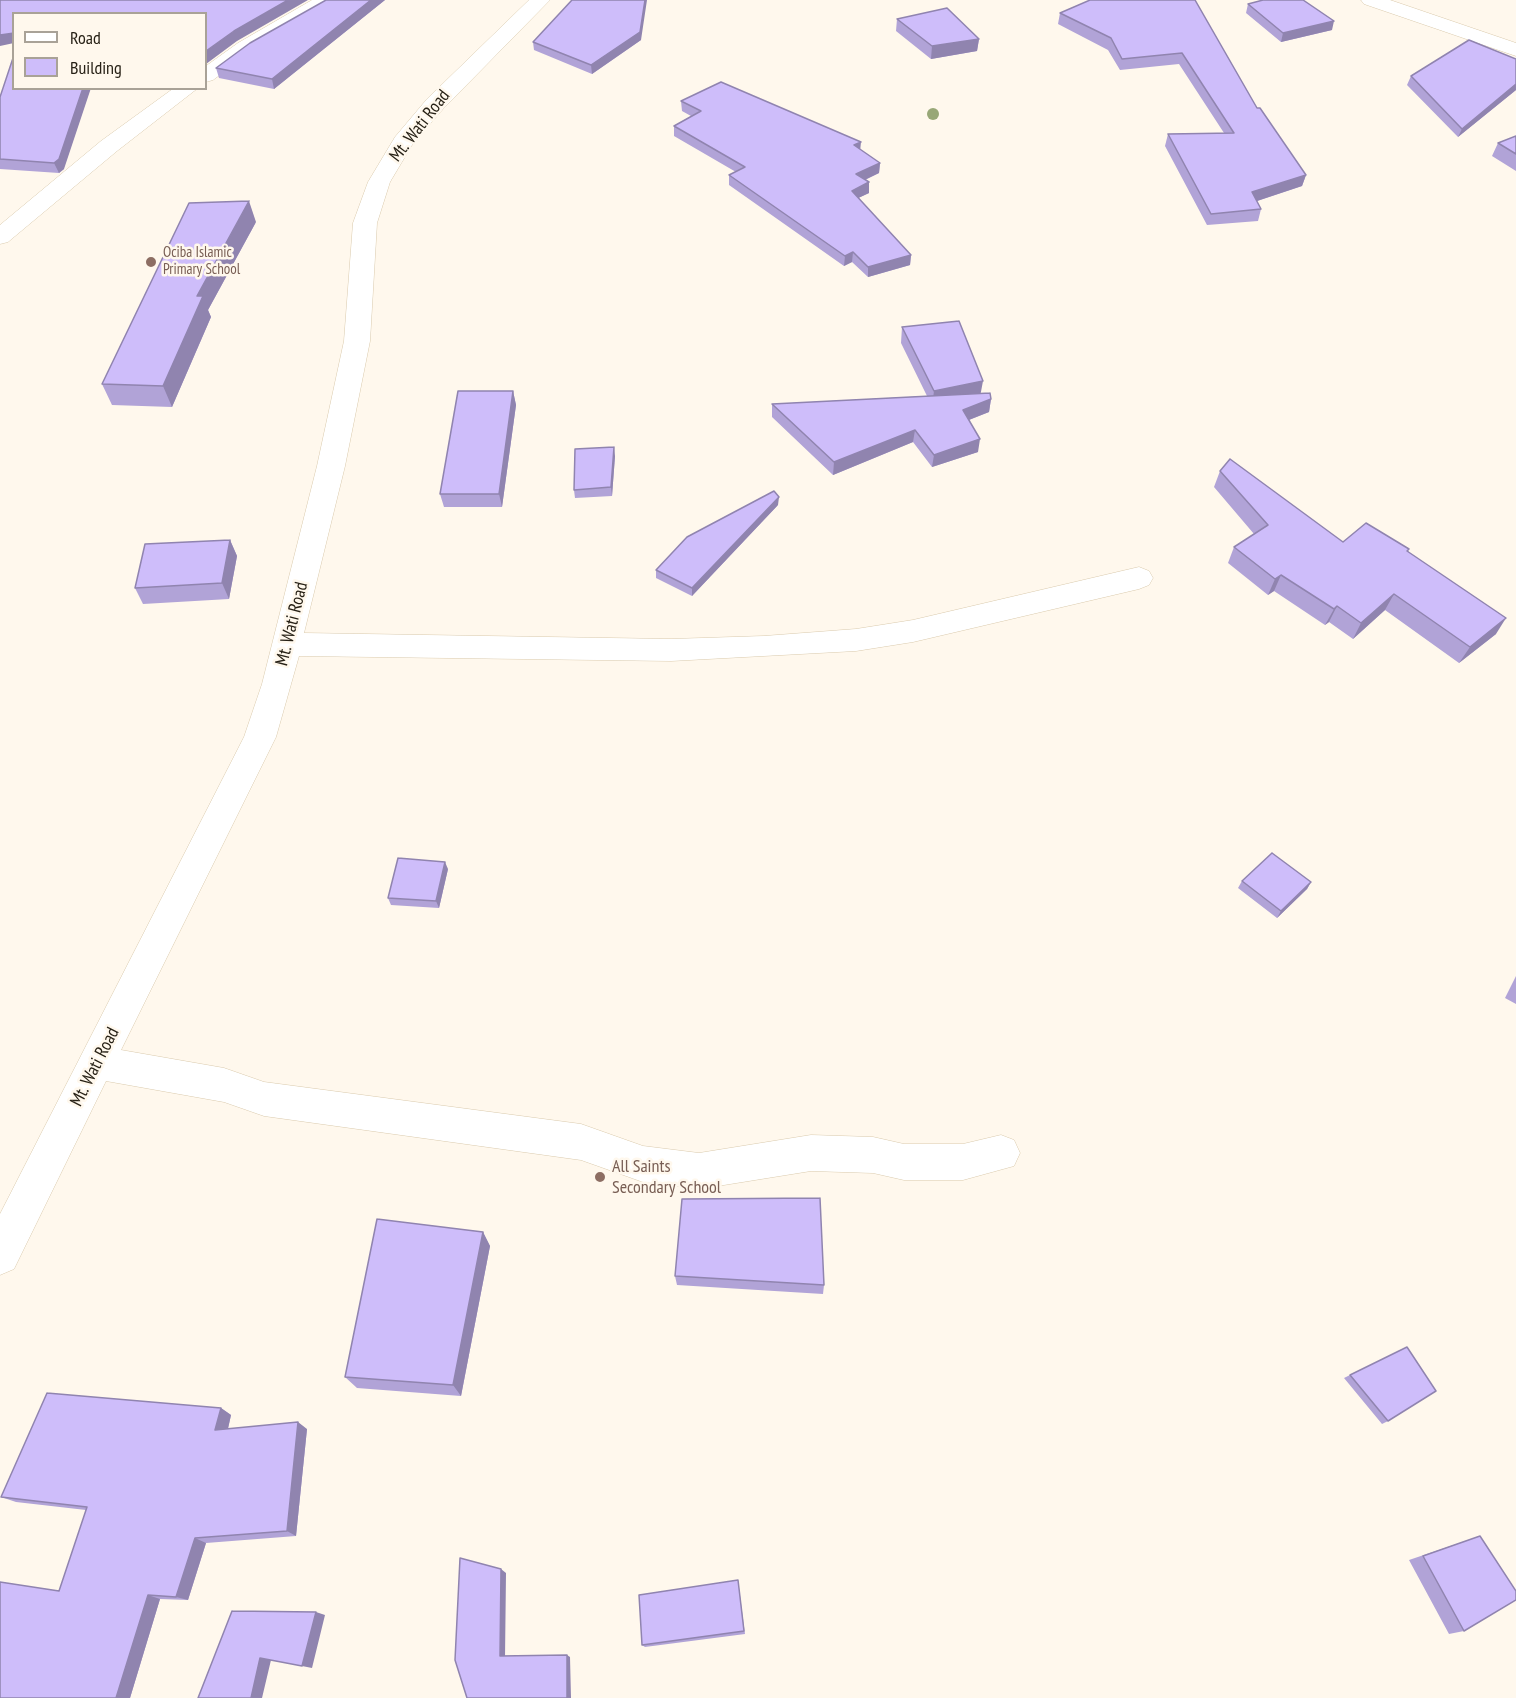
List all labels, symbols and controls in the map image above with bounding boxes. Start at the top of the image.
legend [12,12,207,90]
text: Road [70,26,101,49]
text: Building [70,56,122,79]
street label: Mt. Wati Road [385,86,455,166]
place label: Ociba Islamic Primary School [163,244,240,279]
marker: Ociba Islamic Primary School [144,255,158,269]
street label: Mt. Wati Road [271,580,313,668]
street label: Mt. Wati Road [66,1024,124,1110]
place label: All Saints Secondary School [612,1156,721,1198]
marker: All Saints Secondary School [593,1170,607,1184]

